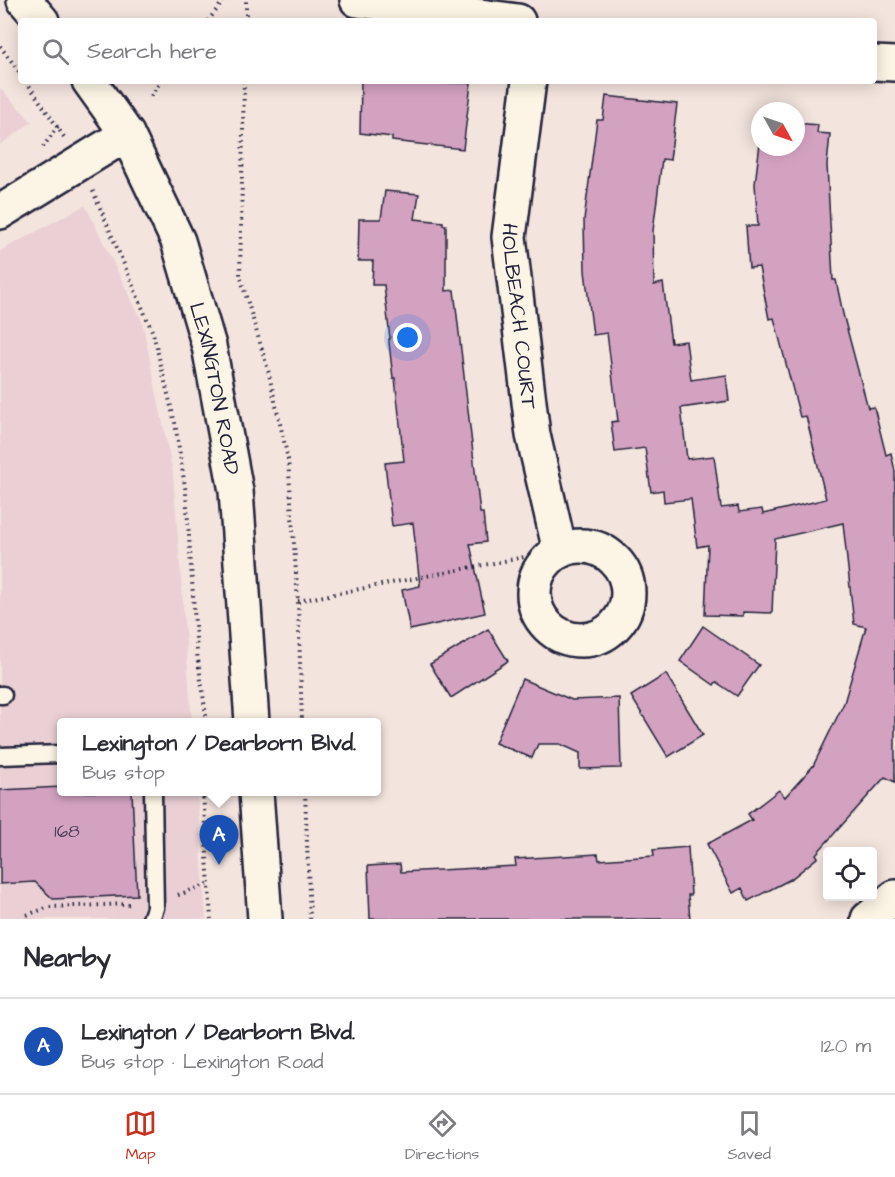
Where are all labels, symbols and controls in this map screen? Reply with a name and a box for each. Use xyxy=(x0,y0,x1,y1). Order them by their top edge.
search box xyxy=(18,18,877,84)
icon: search xyxy=(39,35,72,68)
text: Search here xyxy=(87,36,217,67)
north arrow xyxy=(751,102,805,156)
street label: HOLBEACH COURT xyxy=(494,221,544,412)
street label: LEXINGTON ROAD xyxy=(182,299,247,477)
your location xyxy=(393,323,422,352)
popup xyxy=(57,718,381,796)
text: Lexington / Dearborn Blvd. xyxy=(82,728,356,759)
text: Bus stop xyxy=(82,759,165,787)
pin: A xyxy=(200,816,238,865)
house number: 168 xyxy=(54,819,80,844)
map controls xyxy=(823,847,877,901)
button: locate xyxy=(823,847,877,901)
text: Nearby xyxy=(24,940,111,976)
text: Lexington / Dearborn Blvd. xyxy=(81,1017,355,1048)
text: A xyxy=(37,1032,50,1060)
text: 120 m xyxy=(821,1032,871,1060)
text: Bus stop · Lexington Road xyxy=(81,1048,323,1076)
tab: Map xyxy=(124,1107,157,1165)
tab: Directions xyxy=(405,1107,479,1165)
tab: Saved xyxy=(727,1107,771,1165)

